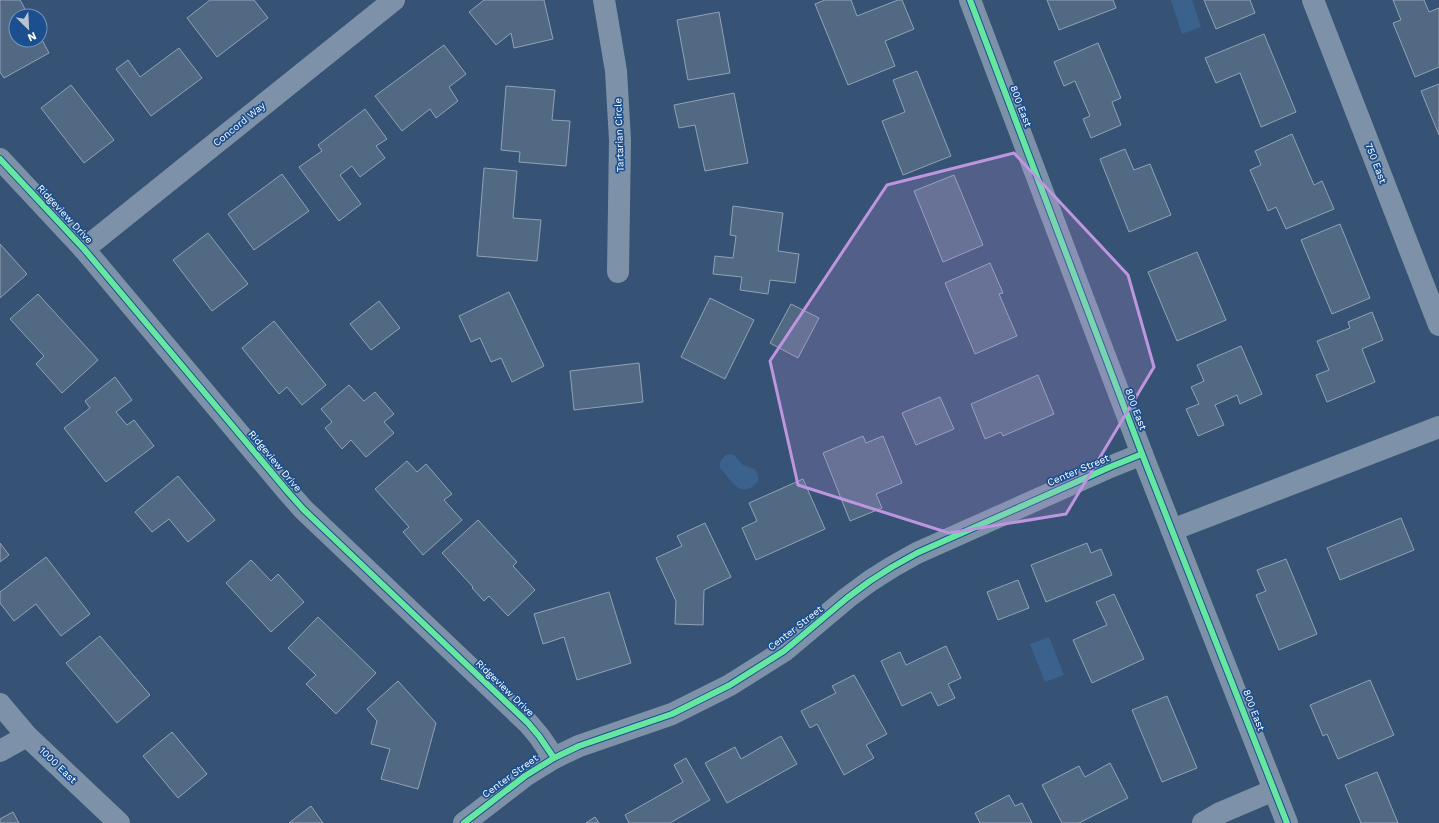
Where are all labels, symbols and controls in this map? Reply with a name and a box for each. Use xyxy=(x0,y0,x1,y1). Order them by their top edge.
north arrow xyxy=(8,8,48,48)
text: N xyxy=(25,29,38,44)
street label: 800 East xyxy=(1008,84,1034,129)
street label: Tartarian Circle xyxy=(612,98,626,172)
street label: Concord Way xyxy=(211,99,268,148)
street label: 750 East xyxy=(1363,141,1389,186)
street label: Ridgeview Drive xyxy=(35,182,95,246)
street label: 800 East xyxy=(1123,387,1149,432)
street label: Ridgeview Drive xyxy=(246,428,304,494)
street label: Center Street xyxy=(1045,452,1111,488)
street label: Center Street xyxy=(766,603,825,653)
street label: Ridgeview Drive xyxy=(474,658,536,719)
street label: 800 East xyxy=(1241,688,1267,733)
street label: 1000 East xyxy=(37,745,79,786)
street label: Center Street xyxy=(480,752,541,800)

